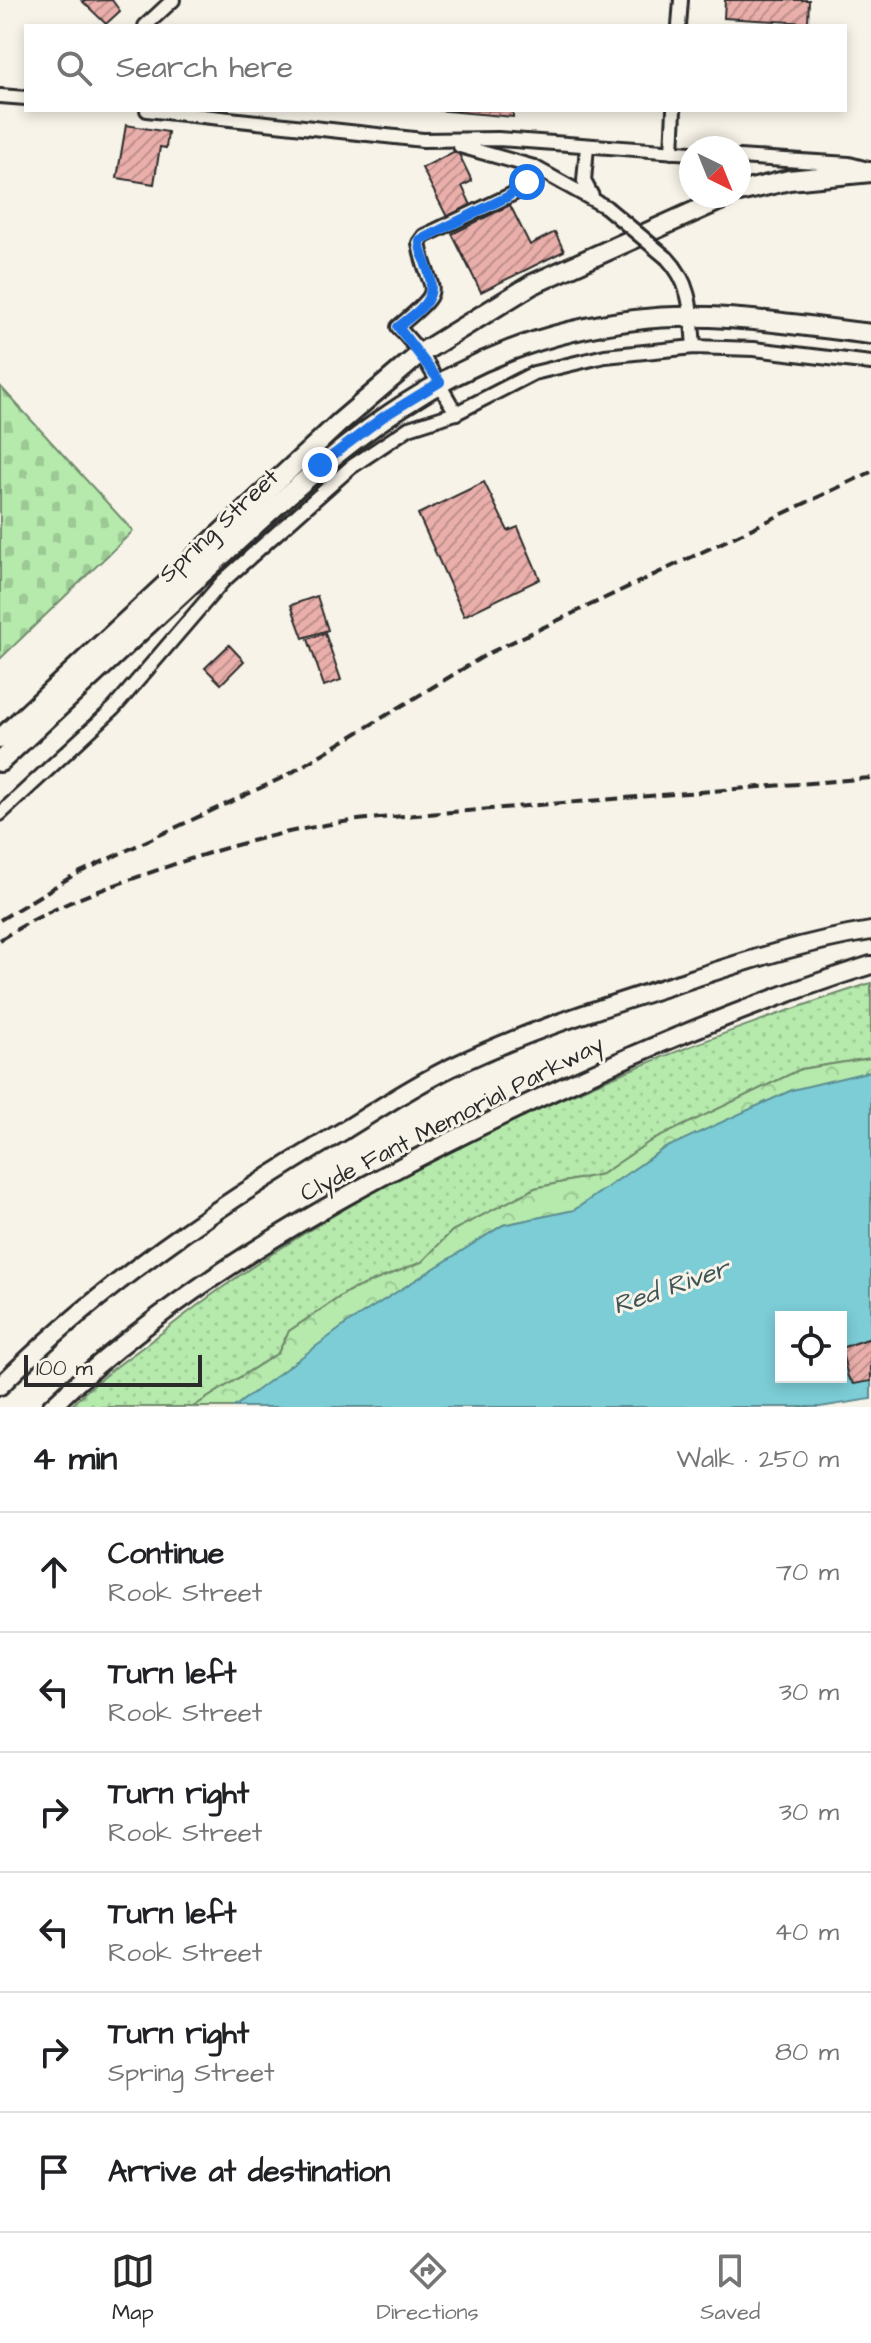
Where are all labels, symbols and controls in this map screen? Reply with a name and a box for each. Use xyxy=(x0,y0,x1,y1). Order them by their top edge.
search box xyxy=(24,24,847,112)
icon: search xyxy=(52,46,96,90)
text: Search here xyxy=(116,47,293,89)
north arrow xyxy=(679,136,751,208)
route start xyxy=(509,164,545,200)
route end xyxy=(302,447,338,483)
street label: Spring Street xyxy=(151,461,288,592)
street label: Clyde Fant Memorial Parkway xyxy=(294,1027,610,1211)
water label: Red River xyxy=(608,1249,736,1324)
map controls xyxy=(775,1311,847,1383)
button: locate xyxy=(775,1311,847,1383)
scale bar xyxy=(24,1351,202,1387)
text: 100 m xyxy=(36,1353,93,1384)
text: 4 min xyxy=(32,1435,117,1483)
text: Walk · 250 m xyxy=(676,1441,839,1477)
text: Continue xyxy=(108,1533,224,1575)
icon: ahead xyxy=(32,1550,76,1594)
text: 70 m xyxy=(776,1554,839,1590)
text: Rook Street xyxy=(108,1575,262,1611)
text: Turn left xyxy=(108,1653,236,1695)
icon: left xyxy=(32,1670,76,1714)
text: 30 m xyxy=(779,1674,839,1710)
text: Rook Street xyxy=(108,1695,262,1731)
text: Turn right xyxy=(108,1773,249,1815)
icon: right xyxy=(32,1790,76,1834)
text: 30 m xyxy=(779,1794,839,1830)
text: Rook Street xyxy=(108,1815,262,1851)
text: Turn left xyxy=(108,1893,236,1935)
icon: left xyxy=(32,1910,76,1954)
text: 40 m xyxy=(774,1914,839,1950)
text: Rook Street xyxy=(108,1935,262,1971)
text: Turn right xyxy=(108,2013,249,2055)
icon: right xyxy=(32,2030,76,2074)
text: 80 m xyxy=(775,2034,839,2070)
text: Spring Street xyxy=(108,2055,275,2091)
icon: arrive xyxy=(32,2150,76,2194)
text: Arrive at destination xyxy=(108,2151,390,2193)
tab: Map xyxy=(111,2249,155,2328)
tab: Directions xyxy=(376,2249,479,2328)
tab: Saved xyxy=(700,2249,760,2328)

